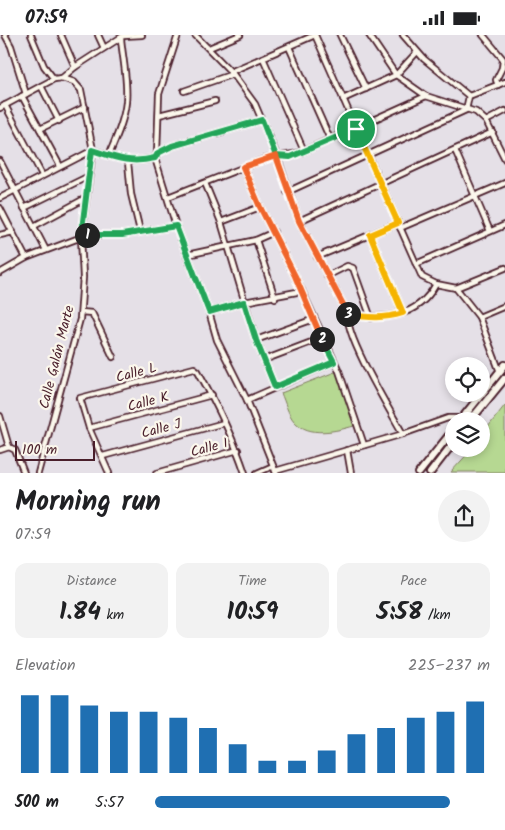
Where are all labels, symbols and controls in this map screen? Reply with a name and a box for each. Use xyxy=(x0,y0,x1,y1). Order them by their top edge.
text: 07:59 xyxy=(25,3,68,33)
pin xyxy=(335,108,377,150)
icon: arrive xyxy=(342,115,370,143)
pin: 1 xyxy=(74,223,100,247)
text: 1 xyxy=(85,224,90,246)
pin: 3 xyxy=(336,301,360,327)
street label: Calle Galán Marte xyxy=(33,303,81,411)
text: 3 xyxy=(345,303,352,325)
pin: 2 xyxy=(310,327,334,351)
text: 2 xyxy=(318,328,327,350)
street label: Calle L xyxy=(113,357,159,389)
map controls xyxy=(445,357,490,457)
button: locate xyxy=(445,357,490,402)
street label: Calle K xyxy=(125,386,172,418)
button: layers xyxy=(445,412,490,457)
street label: Calle J xyxy=(139,413,184,445)
street label: Calle I xyxy=(188,432,230,464)
scale bar xyxy=(15,437,95,461)
text: 100 m xyxy=(22,439,57,461)
text: Morning run xyxy=(15,480,161,525)
button: share xyxy=(438,490,490,542)
text: 07:59 xyxy=(15,522,51,547)
text: Distance xyxy=(66,570,117,592)
text: Time xyxy=(238,570,267,592)
text: Pace xyxy=(400,570,427,592)
text: 1.84 xyxy=(59,592,101,632)
text: 10:59 xyxy=(227,592,278,632)
text: 5:58 xyxy=(376,592,422,632)
text: km xyxy=(101,604,124,626)
text: /km xyxy=(422,604,451,626)
text: Elevation xyxy=(15,653,76,678)
text: 225–237 m xyxy=(408,653,490,678)
text: 500 m xyxy=(15,790,59,815)
text: 5:57 xyxy=(95,790,124,815)

